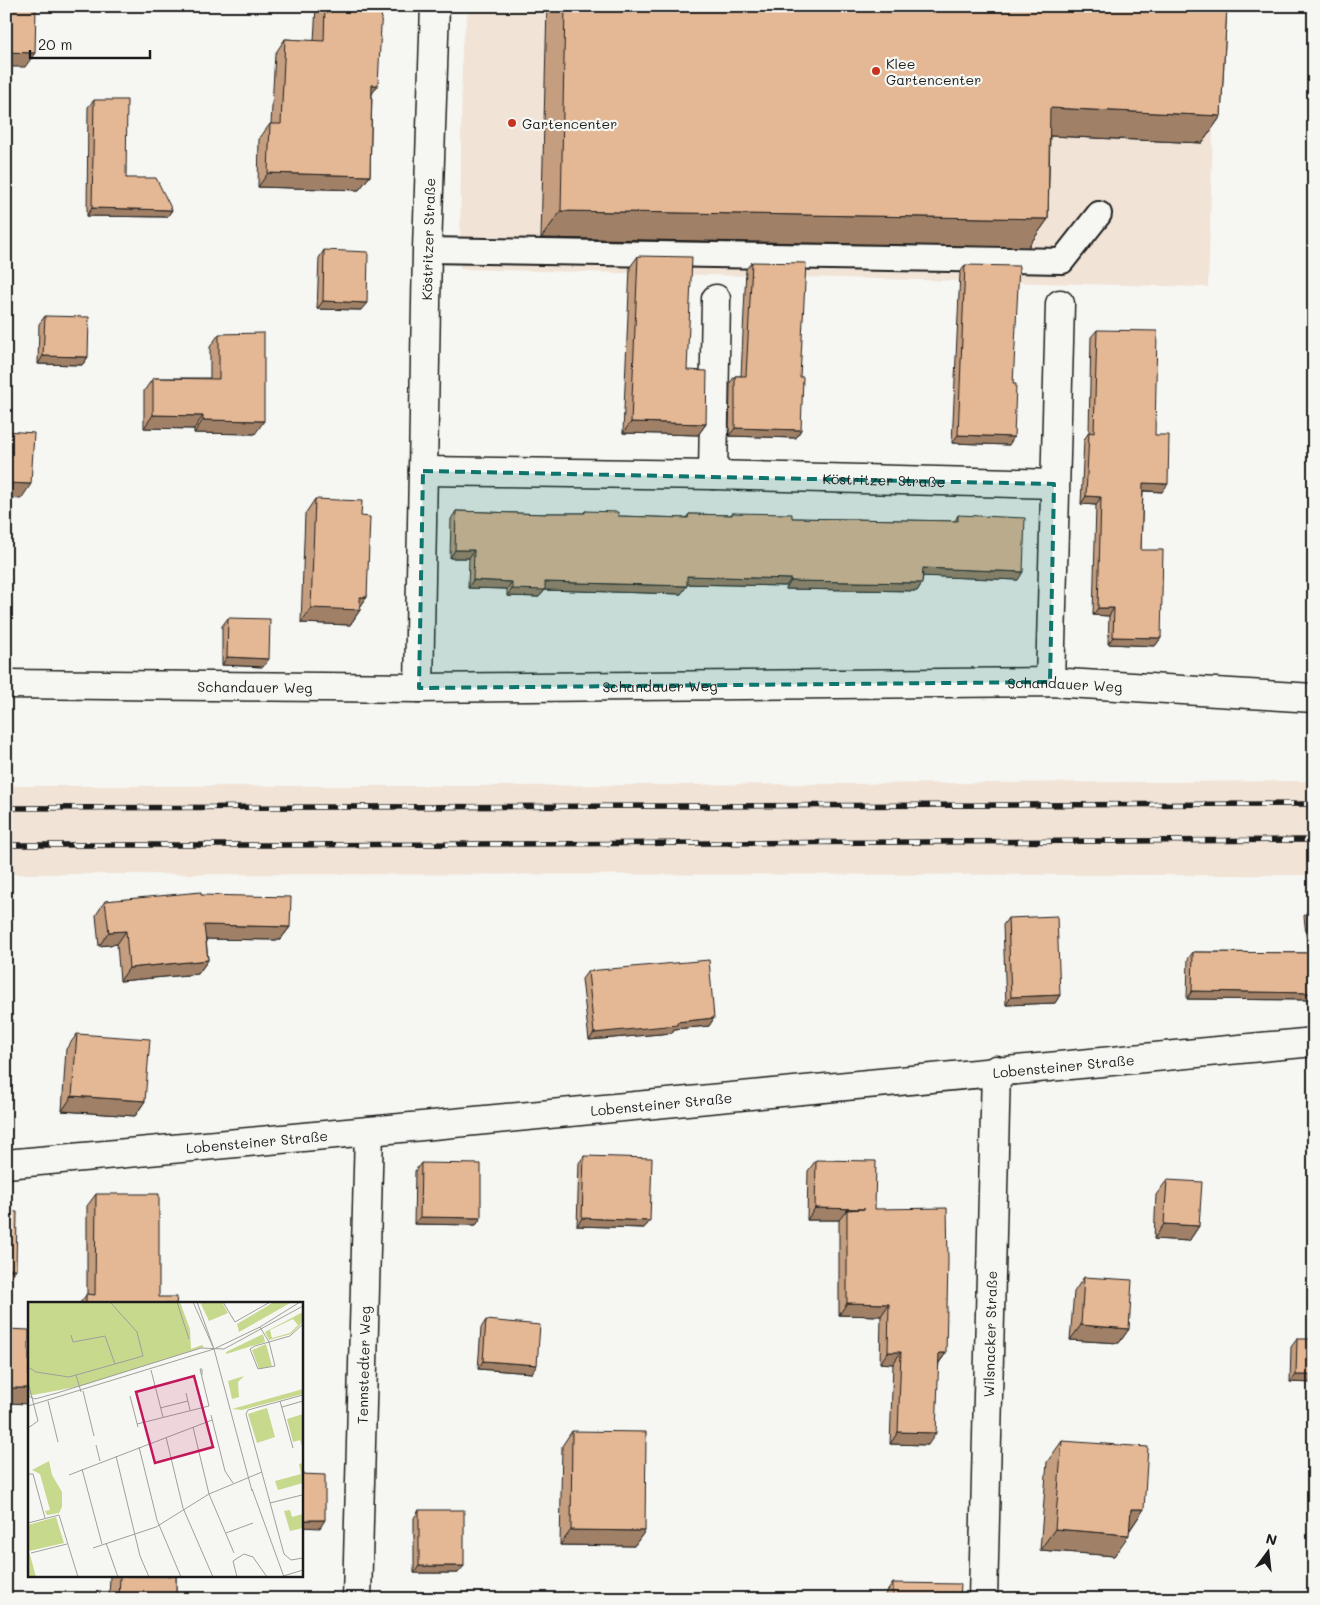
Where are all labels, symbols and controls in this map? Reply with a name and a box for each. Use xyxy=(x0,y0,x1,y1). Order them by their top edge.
scale bar xyxy=(30,28,150,60)
text: 20 m xyxy=(38,34,72,54)
place label: Klee Gartencenter xyxy=(886,54,981,89)
marker: Klee Gartencenter xyxy=(870,65,882,77)
place label: Gartencenter xyxy=(522,114,617,133)
marker: Gartencenter xyxy=(506,117,518,129)
street label: Köstritzer Straße xyxy=(417,177,439,301)
street label: Köstritzer Straße xyxy=(822,468,945,491)
street label: Schandauer Weg xyxy=(1007,672,1123,696)
street label: Schandauer Weg xyxy=(197,676,313,696)
street label: Schandauer Weg xyxy=(602,676,718,696)
street label: Lobensteiner Straße xyxy=(992,1049,1135,1082)
street label: Lobensteiner Straße xyxy=(589,1087,733,1120)
street label: Lobensteiner Straße xyxy=(185,1125,329,1157)
street label: Wilsnacker Straße xyxy=(978,1271,1001,1398)
inset map xyxy=(28,1302,302,1578)
street label: Tennstedter Weg xyxy=(352,1306,374,1424)
north arrow xyxy=(1242,1528,1292,1578)
text: N xyxy=(1264,1528,1279,1550)

